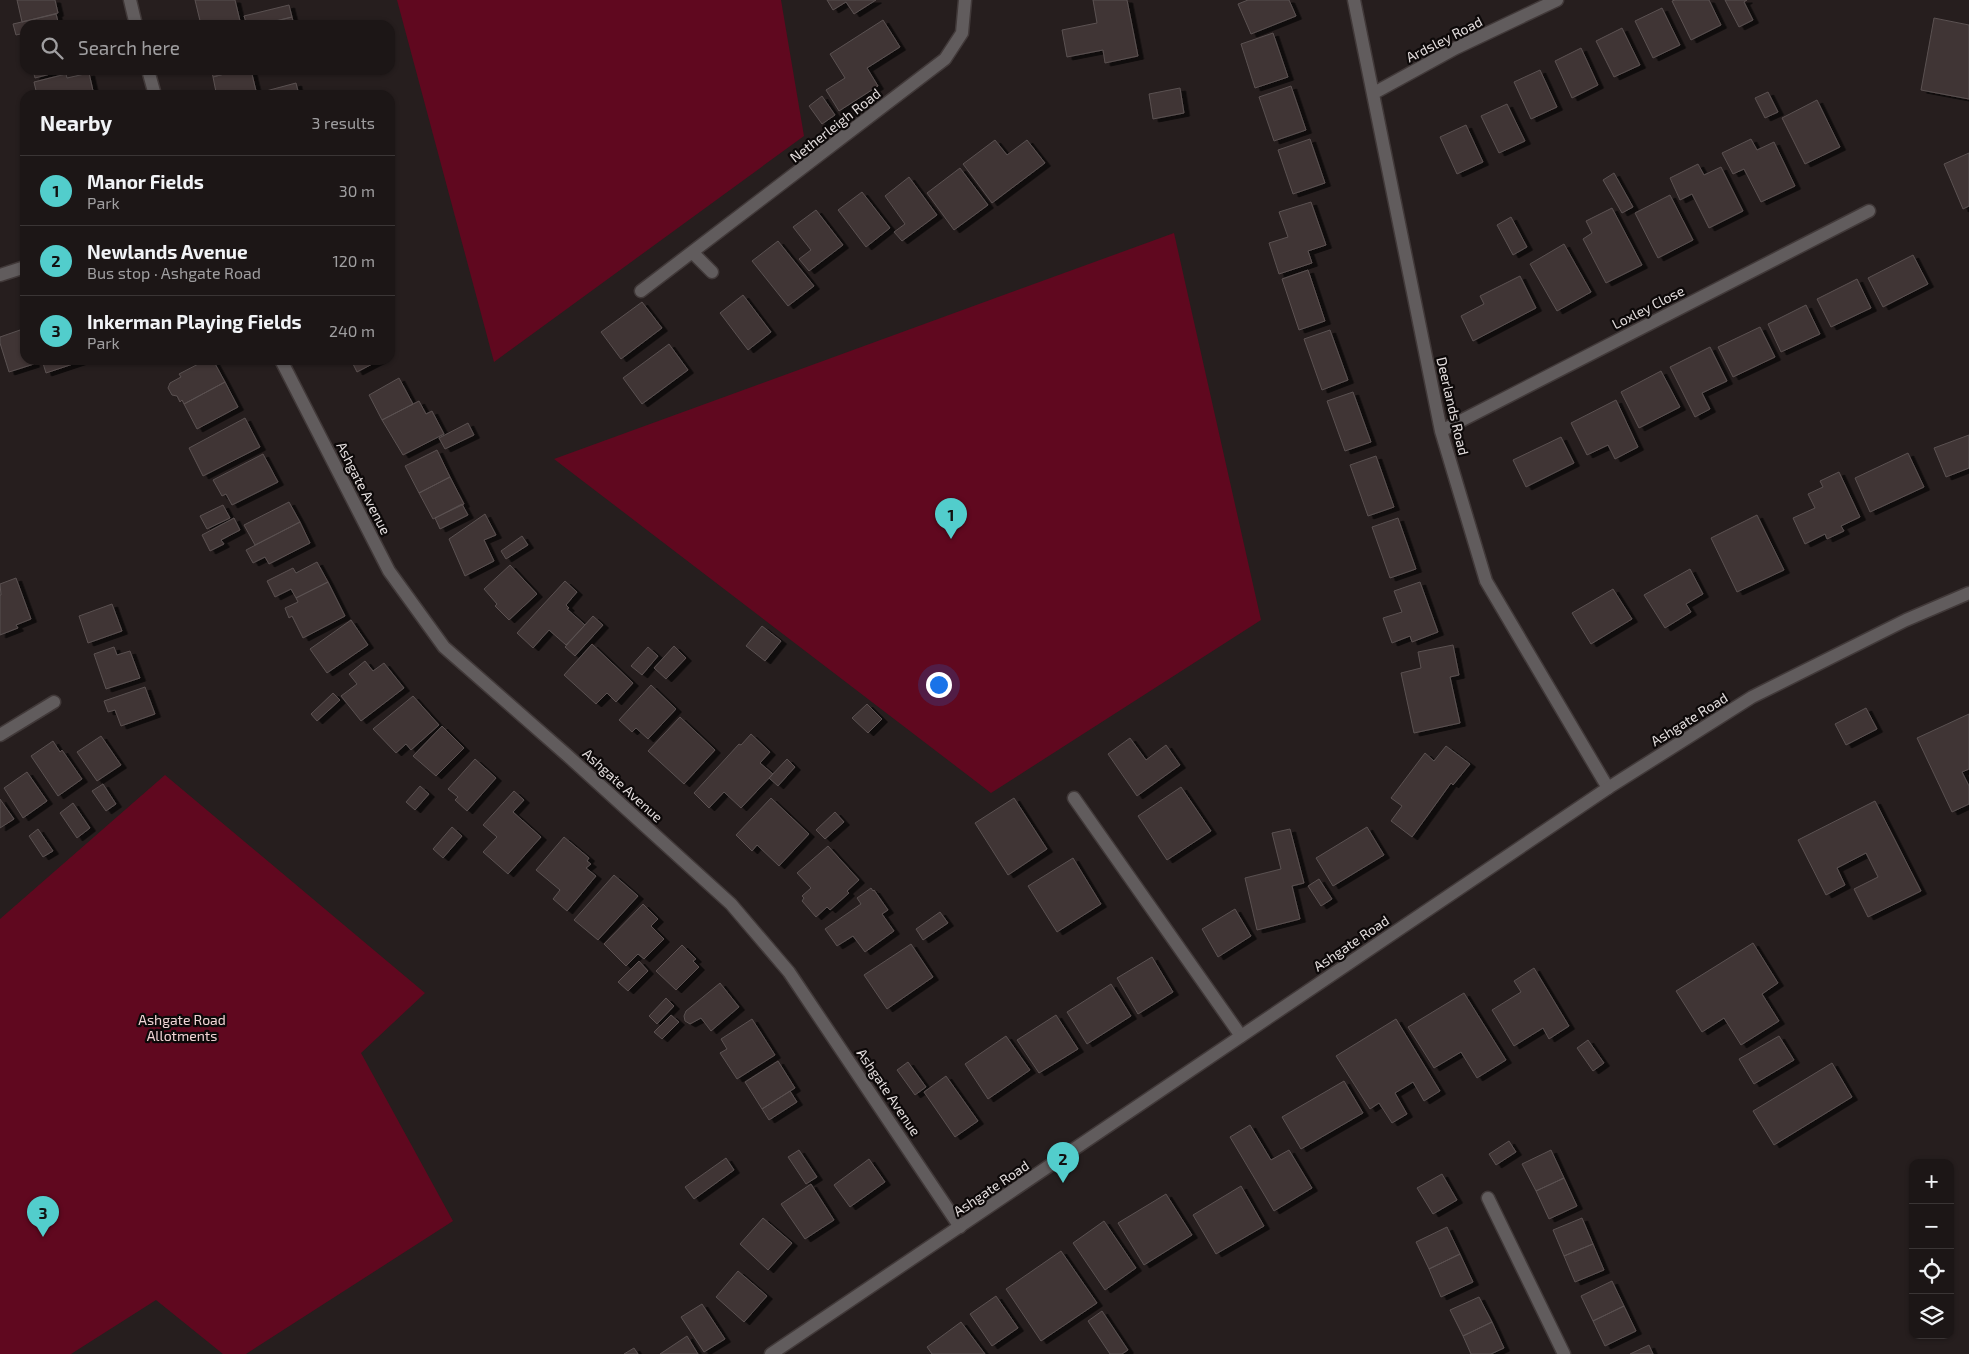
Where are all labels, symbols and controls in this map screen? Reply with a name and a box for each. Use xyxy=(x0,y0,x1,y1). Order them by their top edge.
street label: Ardsley Road xyxy=(1403,12,1485,66)
search box xyxy=(20,20,395,75)
icon: search xyxy=(38,34,66,62)
text: Search here xyxy=(78,36,180,59)
street label: Netherleigh Road xyxy=(786,84,884,166)
text: Nearby xyxy=(40,110,112,135)
text: 3 results xyxy=(312,113,375,132)
text: Manor Fields xyxy=(87,170,204,193)
text: 1 xyxy=(53,181,59,200)
text: 30 m xyxy=(339,181,375,200)
text: Park xyxy=(87,193,120,212)
text: Newlands Avenue xyxy=(87,240,248,263)
text: 2 xyxy=(51,251,61,270)
text: 120 m xyxy=(332,251,375,270)
text: Bus stop · Ashgate Road xyxy=(87,263,261,282)
street label: Loxley Close xyxy=(1609,282,1687,332)
text: Inkerman Playing Fields xyxy=(87,310,302,333)
text: 3 xyxy=(51,321,61,340)
text: 240 m xyxy=(329,321,375,340)
text: Park xyxy=(87,333,120,352)
street label: Deerlands Road xyxy=(1433,355,1473,457)
street label: Ashgate Avenue xyxy=(333,439,395,537)
pin: 1 xyxy=(935,498,967,539)
your location xyxy=(926,672,952,698)
street label: Ashgate Road xyxy=(1647,689,1731,749)
street label: Ashgate Avenue xyxy=(579,745,667,825)
street label: Ashgate Road xyxy=(1310,911,1392,975)
park label: Ashgate Road Allotments xyxy=(138,1011,226,1044)
street label: Ashgate Avenue xyxy=(853,1045,925,1139)
pin: 2 xyxy=(1047,1142,1079,1183)
street label: Ashgate Road xyxy=(950,1156,1032,1220)
map controls xyxy=(1909,1159,1954,1339)
button: + xyxy=(1909,1159,1954,1204)
pin: 3 xyxy=(27,1196,59,1237)
button: − xyxy=(1909,1204,1954,1249)
button: locate xyxy=(1909,1249,1954,1294)
button: layers xyxy=(1909,1294,1954,1339)

